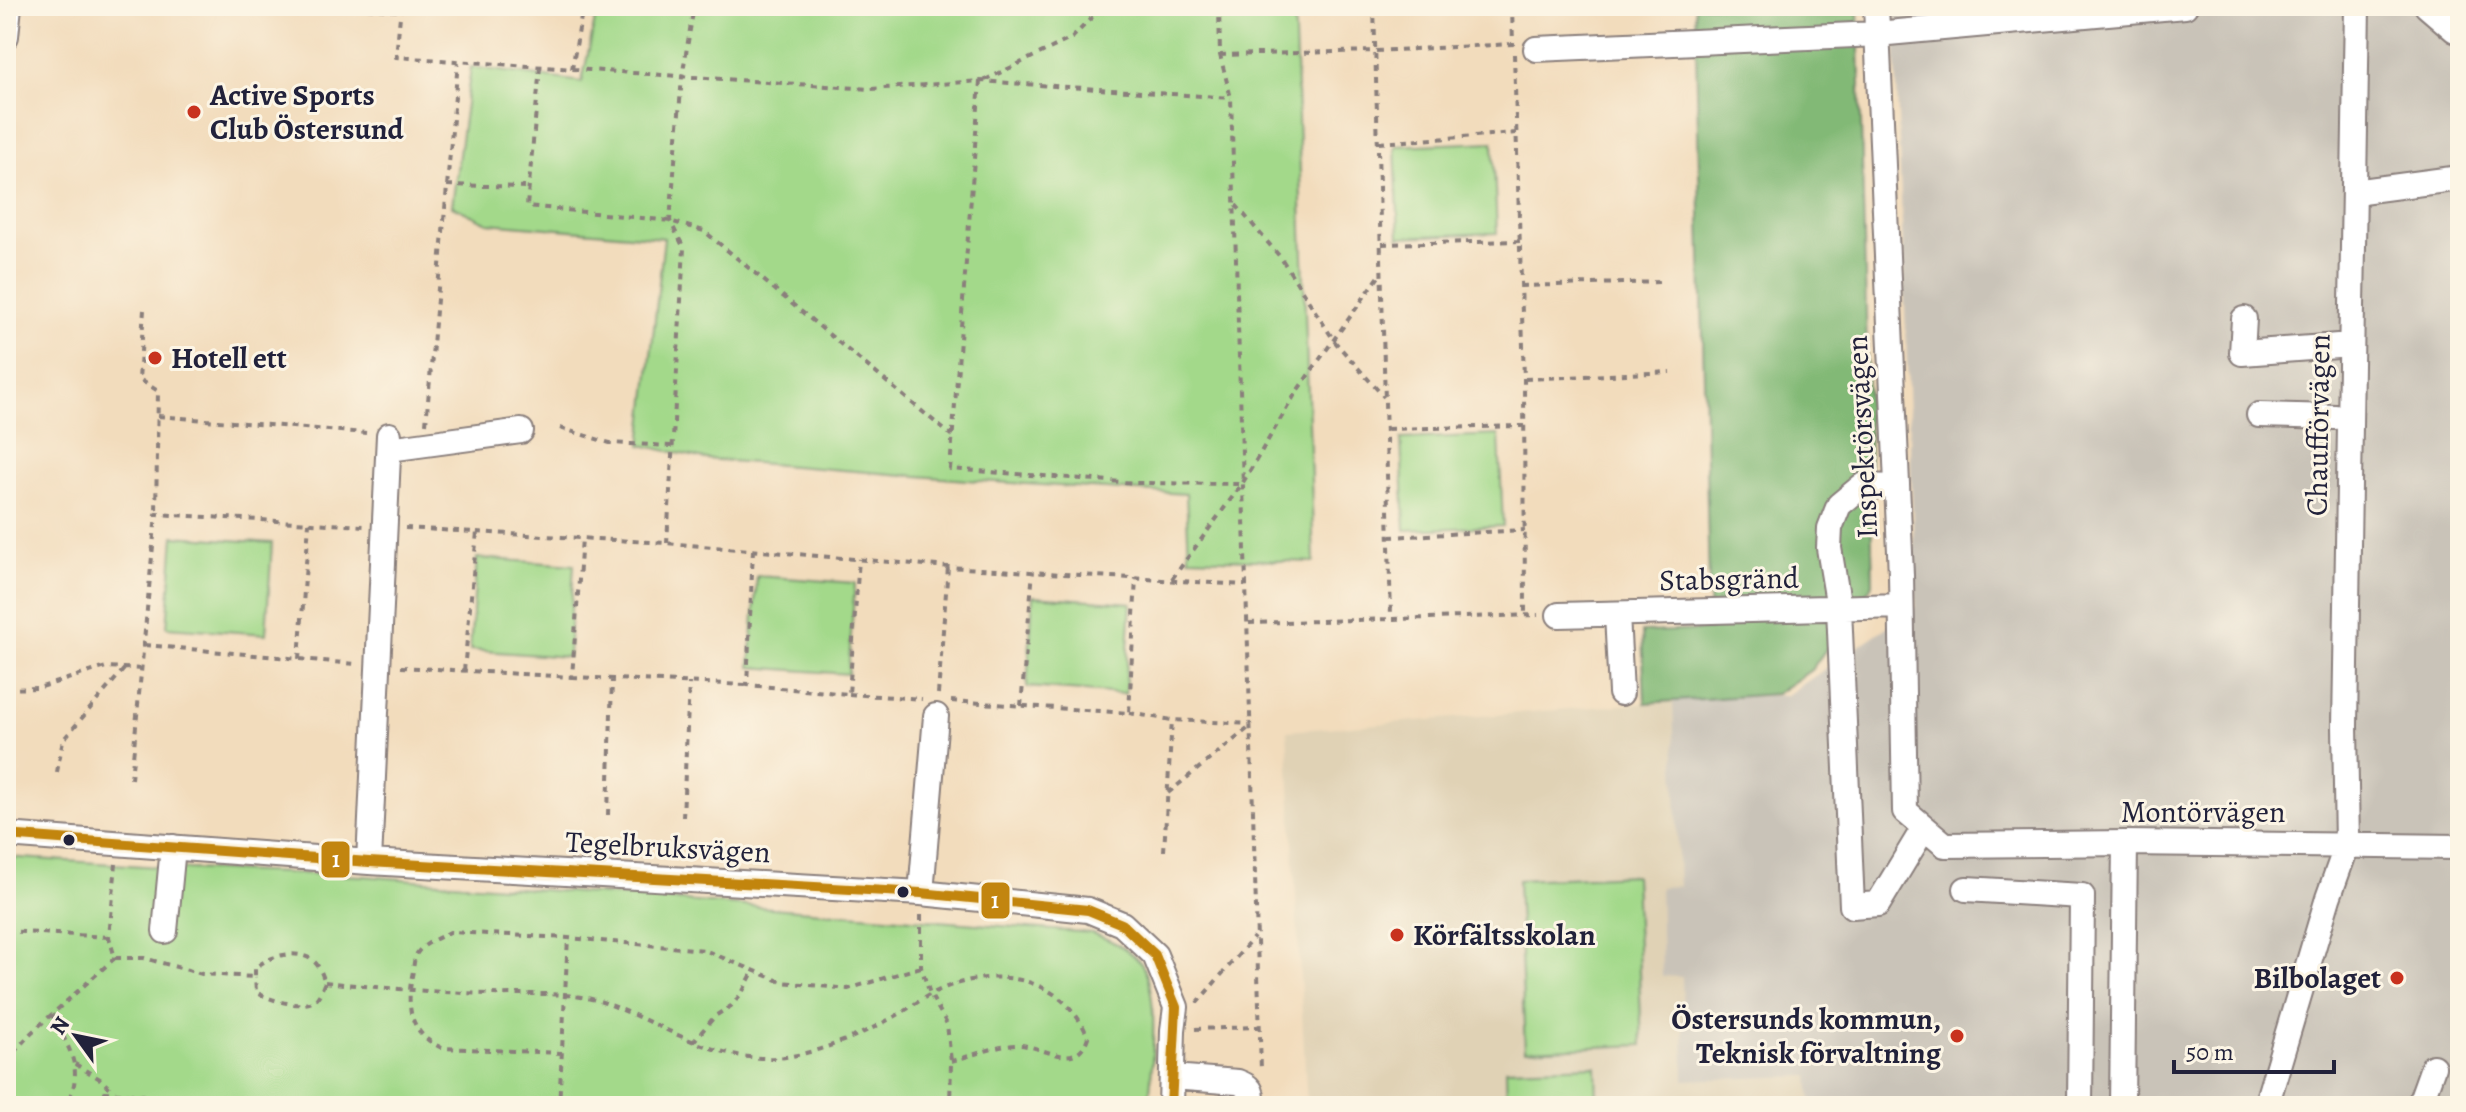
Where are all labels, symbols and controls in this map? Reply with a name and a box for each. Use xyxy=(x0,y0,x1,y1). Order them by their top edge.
place label: Active Sports Club Östersund xyxy=(209,75,405,149)
marker: Active Sports Club Östersund xyxy=(185,103,203,121)
street label: Inspektörsvägen xyxy=(1837,334,1887,540)
street label: Chaufförvägen xyxy=(2296,334,2340,516)
place label: Hotell ett xyxy=(171,338,287,378)
marker: Hotell ett xyxy=(146,349,164,367)
street label: Stabsgränd xyxy=(1659,558,1800,600)
street label: Montörvägen xyxy=(2121,792,2285,832)
street label: Tegelbruksvägen xyxy=(564,822,772,872)
unlabelled marker xyxy=(61,832,77,848)
line badge: 1 xyxy=(320,840,351,879)
text: 1 xyxy=(332,845,340,875)
line badge: 1 xyxy=(980,881,1011,920)
unlabelled marker xyxy=(895,884,911,900)
text: 1 xyxy=(991,886,999,916)
place label: Körfältsskolan xyxy=(1413,915,1596,955)
marker: Körfältsskolan xyxy=(1388,926,1406,944)
place label: Bilbolaget xyxy=(2253,958,2381,998)
marker: Bilbolaget xyxy=(2388,969,2406,987)
north arrow xyxy=(36,996,116,1076)
place label: Östersunds kommun, Teknisk förvaltning xyxy=(1671,999,1942,1073)
text: N xyxy=(43,1011,77,1041)
scale bar xyxy=(2174,1024,2334,1074)
marker: Östersunds kommun, Teknisk förvaltning xyxy=(1948,1027,1966,1045)
text: 50 m xyxy=(2186,1036,2234,1068)

